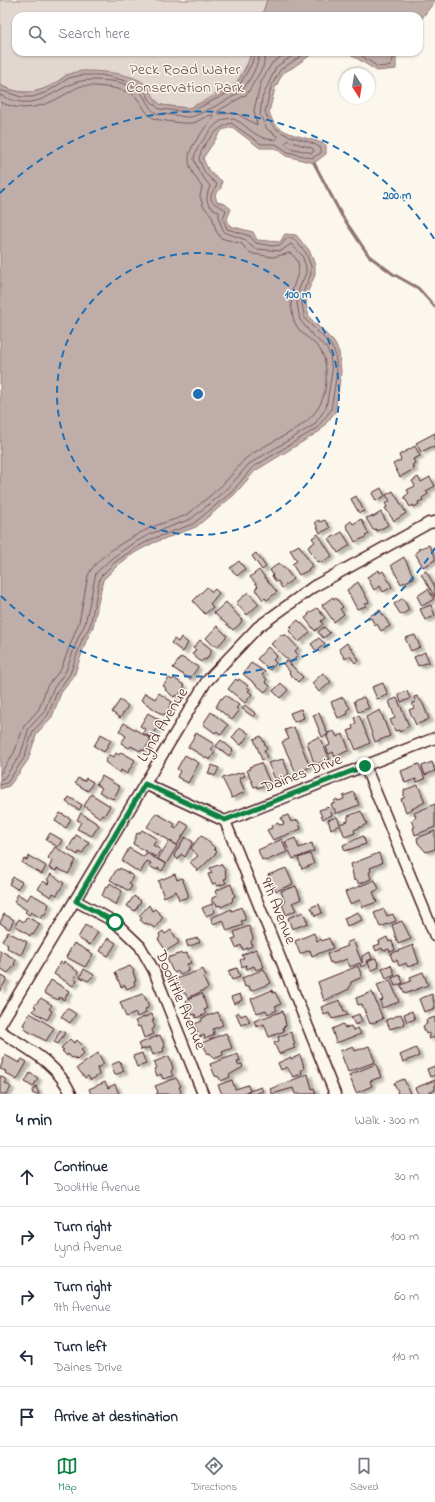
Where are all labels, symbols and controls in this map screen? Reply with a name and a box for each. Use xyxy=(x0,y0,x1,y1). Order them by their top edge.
search box xyxy=(12,12,423,56)
icon: search xyxy=(26,23,48,45)
text: Search here xyxy=(58,23,130,45)
park label: Peck Road Water Conservation Park xyxy=(126,58,245,100)
north arrow xyxy=(339,68,375,104)
text: 200 m xyxy=(382,187,412,205)
text: 100 m xyxy=(285,286,312,304)
centre of rings xyxy=(191,387,205,401)
street label: Lynd Avenue xyxy=(131,682,195,767)
street label: Daines Drive xyxy=(258,747,346,801)
route end xyxy=(356,757,374,775)
street label: 9th Avenue xyxy=(254,874,302,949)
route start xyxy=(106,913,124,931)
street label: Doolittle Avenue xyxy=(148,946,212,1054)
text: 4 min xyxy=(16,1108,52,1133)
text: Walk · 300 m xyxy=(355,1111,419,1130)
text: Continue xyxy=(54,1156,108,1178)
icon: ahead xyxy=(16,1166,38,1188)
text: 30 m xyxy=(395,1167,419,1186)
text: Doolittle Avenue xyxy=(54,1178,140,1197)
text: Turn right xyxy=(54,1216,112,1238)
icon: right xyxy=(16,1226,38,1248)
text: 100 m xyxy=(390,1227,419,1246)
text: Lynd Avenue xyxy=(54,1238,122,1257)
text: Turn right xyxy=(54,1276,112,1298)
icon: right xyxy=(16,1286,38,1308)
text: 60 m xyxy=(394,1287,419,1306)
text: 9th Avenue xyxy=(54,1298,111,1317)
text: Turn left xyxy=(54,1336,107,1358)
icon: left xyxy=(16,1346,38,1368)
text: 110 m xyxy=(392,1347,419,1366)
text: Daines Drive xyxy=(54,1358,122,1377)
icon: arrive xyxy=(16,1406,38,1428)
text: Arrive at destination xyxy=(54,1406,178,1428)
tab: Map xyxy=(56,1455,78,1495)
tab: Directions xyxy=(191,1455,237,1495)
tab: Saved xyxy=(350,1455,379,1495)

